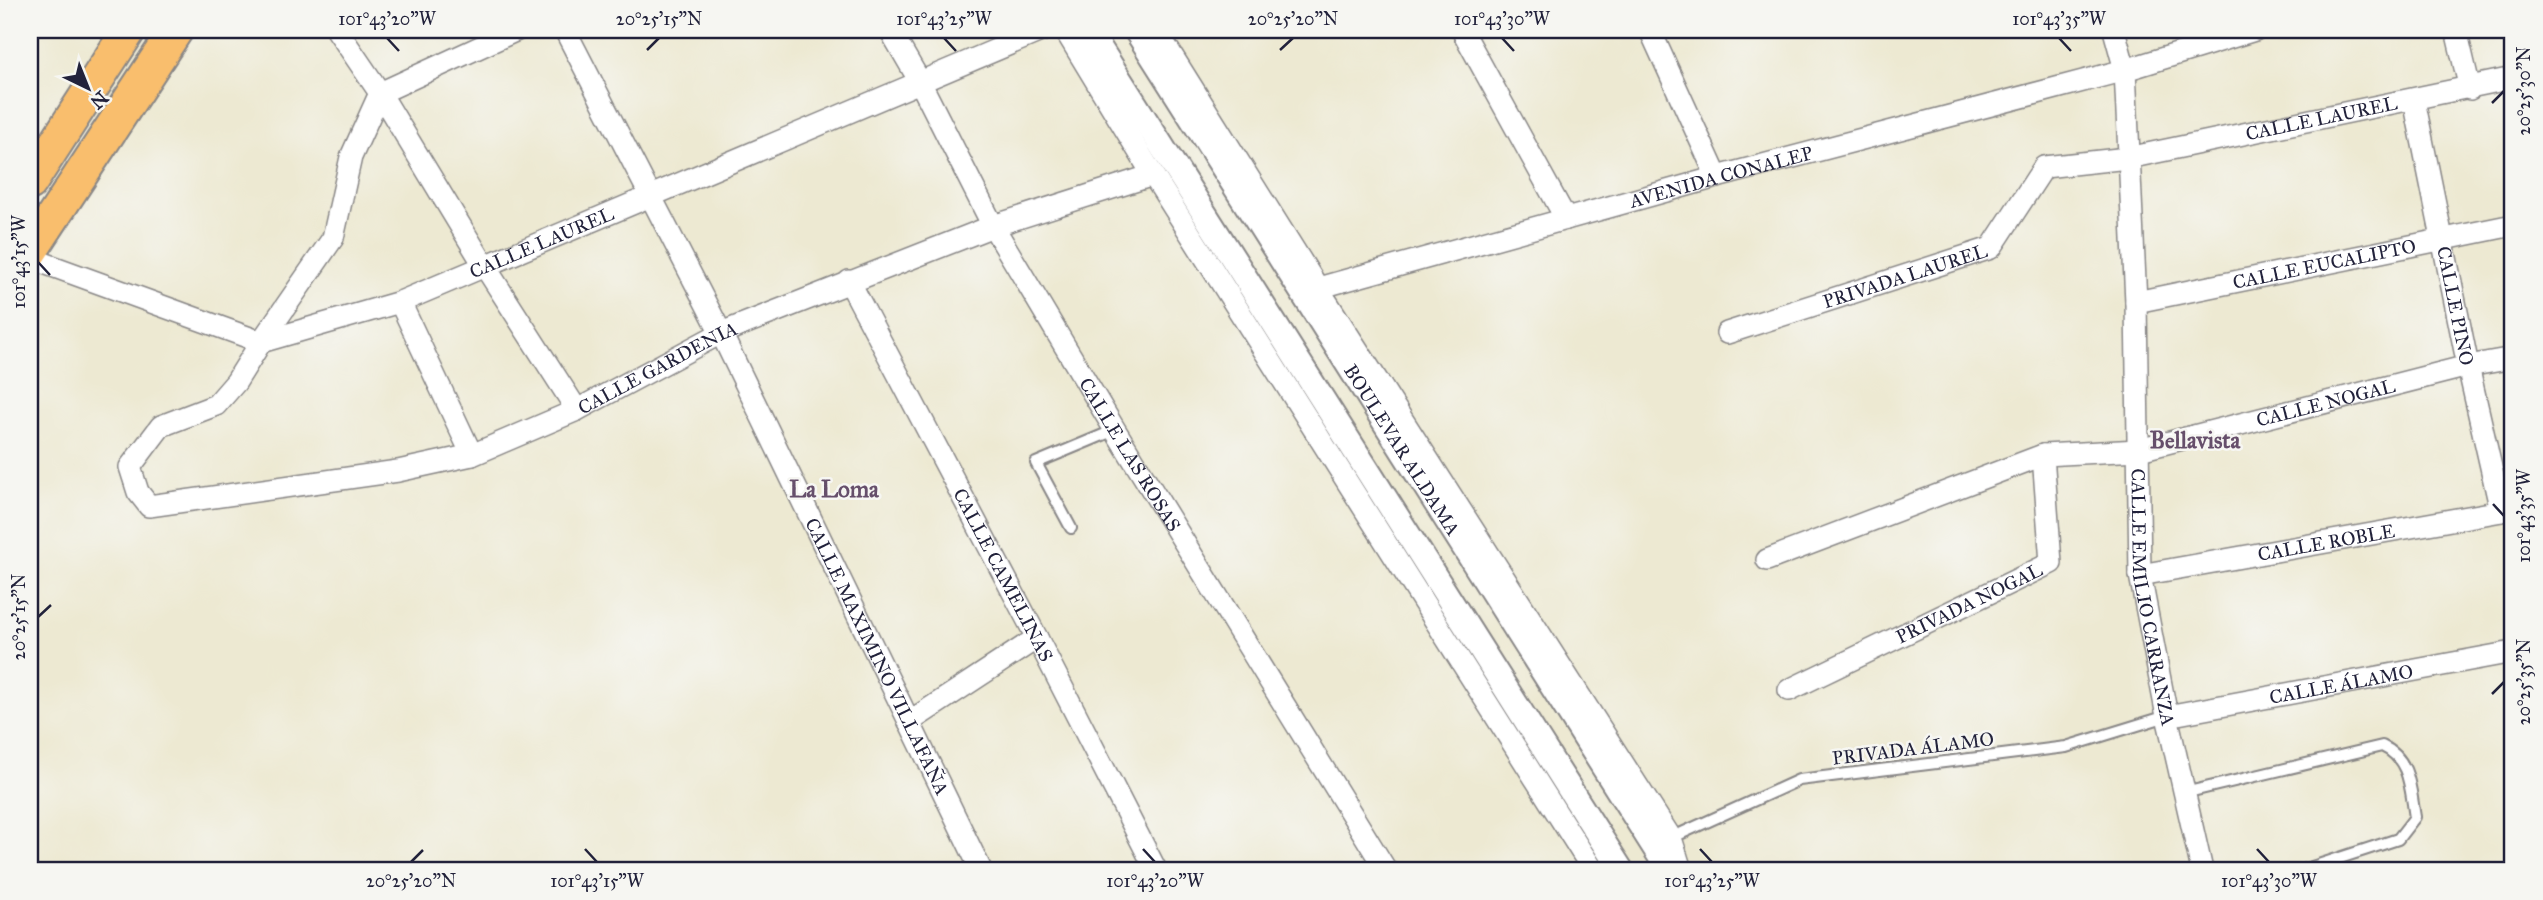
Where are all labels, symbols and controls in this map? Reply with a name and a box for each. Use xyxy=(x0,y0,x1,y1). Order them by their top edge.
text: 101°43'20"W xyxy=(338,8,437,30)
text: 20°25'15"N xyxy=(616,8,702,30)
text: 101°43'25"W xyxy=(896,8,993,30)
text: 20°25'20"N xyxy=(1248,8,1338,30)
text: 101°43'30"W xyxy=(1454,8,1551,30)
text: 101°43'35"W xyxy=(2012,8,2107,30)
text: 20°25'30"N xyxy=(2513,47,2535,135)
north arrow xyxy=(52,52,122,122)
text: N xyxy=(86,86,113,114)
street label: CALLE LAUREL xyxy=(2244,91,2399,145)
street label: AVENIDA CONALEP xyxy=(1626,141,1815,213)
street label: CALLE LAUREL xyxy=(466,202,617,283)
text: 101°43'15"W xyxy=(8,214,30,309)
street label: CALLE EUCALIPTO xyxy=(2231,234,2418,294)
street label: PRIVADA LAUREL xyxy=(1820,239,1990,313)
street label: CALLE PINO xyxy=(2432,244,2479,367)
street label: CALLE GARDENIA xyxy=(574,317,741,419)
street label: BOULEVAR ALDAMA xyxy=(1339,360,1465,540)
street label: CALLE LAS ROSAS xyxy=(1074,374,1186,536)
street label: CALLE NOGAL xyxy=(2254,374,2398,432)
district label: Bellavista xyxy=(2150,426,2241,454)
street label: CALLE EMILIO CARRANZA xyxy=(2126,468,2180,728)
text: 101°43'35"W xyxy=(2513,468,2535,563)
district label: La Loma xyxy=(789,475,880,503)
street label: CALLE CAMELINAS xyxy=(948,484,1058,666)
street label: CALLE MAXIMINO VILLAFAÑA xyxy=(800,514,954,799)
street label: CALLE ROBLE xyxy=(2256,519,2397,566)
street label: PRIVADA NOGAL xyxy=(1892,558,2046,648)
text: 20°25'15"N xyxy=(8,574,30,660)
text: 20°25'35"N xyxy=(2513,639,2535,725)
street label: CALLE ÁLAMO xyxy=(2267,660,2415,709)
street label: PRIVADA ÁLAMO xyxy=(1831,726,1995,770)
text: 20°25'20"N xyxy=(366,870,456,892)
text: 101°43'15"W xyxy=(550,870,645,892)
text: 101°43'20"W xyxy=(1106,870,1205,892)
text: 101°43'25"W xyxy=(1664,870,1761,892)
text: 101°43'30"W xyxy=(2221,870,2318,892)

